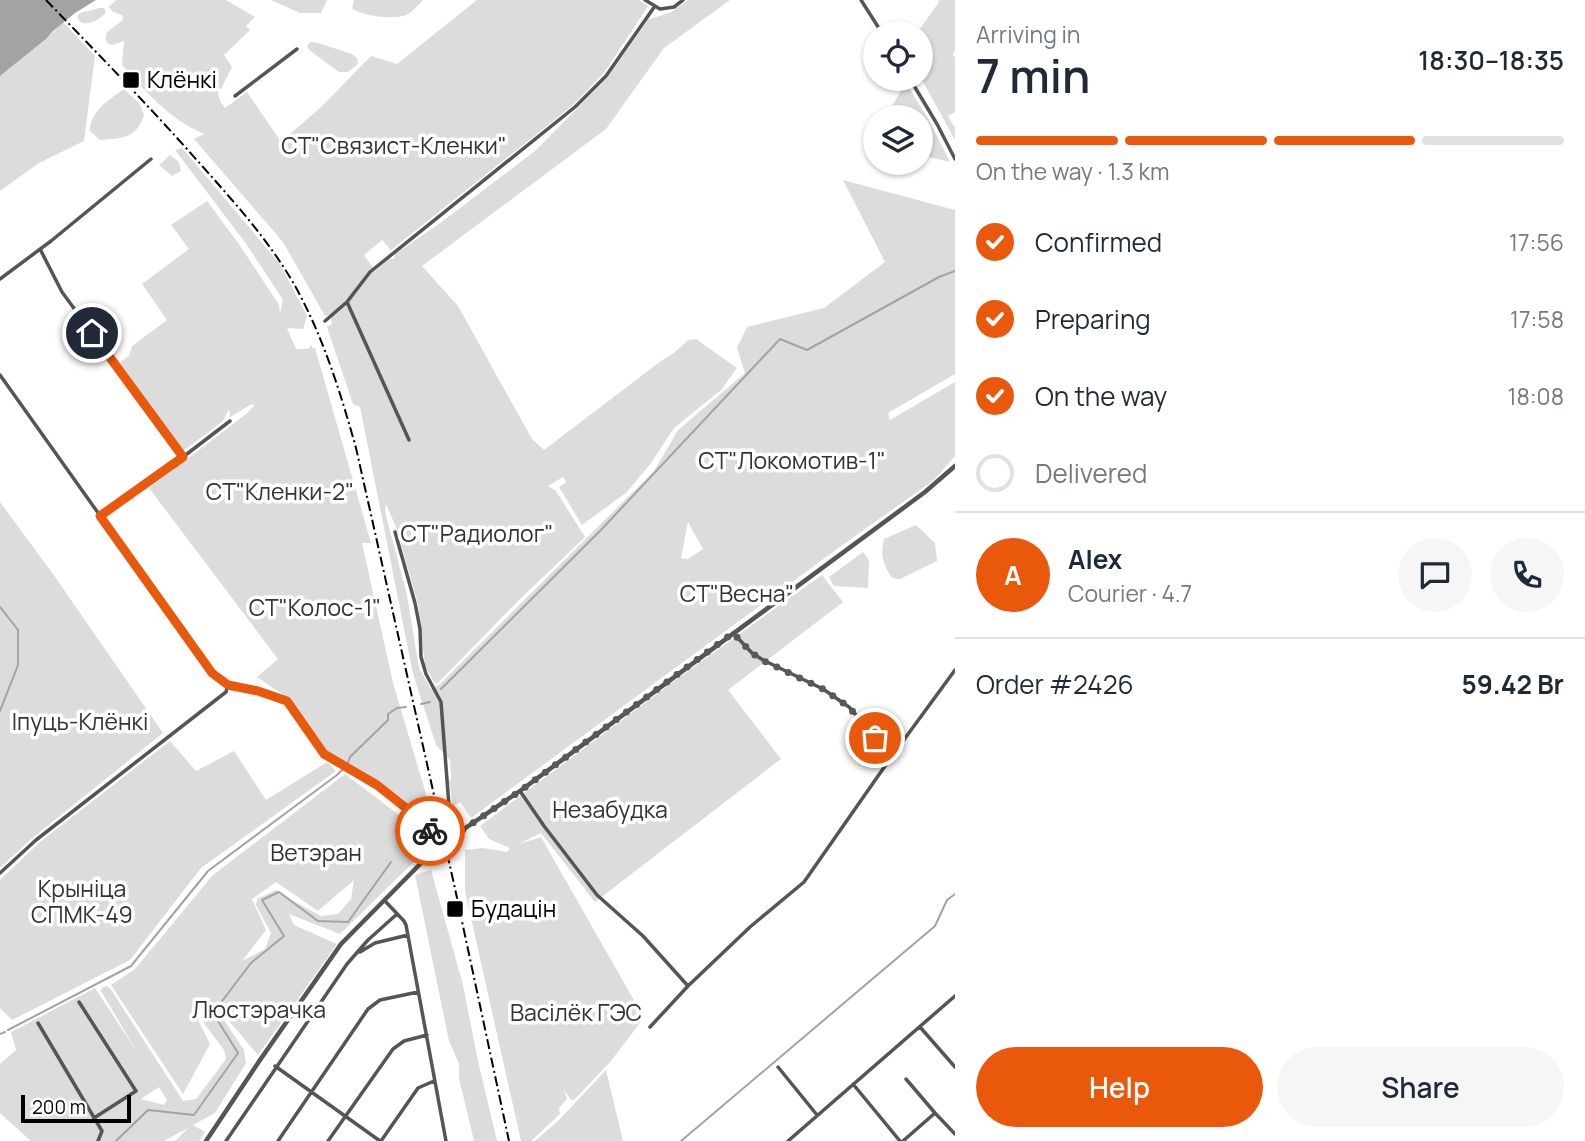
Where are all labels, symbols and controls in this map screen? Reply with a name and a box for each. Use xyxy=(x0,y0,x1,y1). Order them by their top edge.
text: Arriving in xyxy=(976,18,1081,50)
map controls xyxy=(863,21,933,175)
button: locate xyxy=(863,21,933,91)
text: 18:30–18:35 xyxy=(1418,42,1564,78)
text: 7 min xyxy=(976,44,1090,107)
place label: Клёнкі xyxy=(147,63,217,95)
marker: Клёнкі xyxy=(121,70,141,90)
button: layers xyxy=(863,105,933,175)
park label: СТ"Связист-Кленки" xyxy=(281,129,507,161)
text: On the way · 1.3 km xyxy=(976,155,1170,187)
icon: check xyxy=(976,223,1014,261)
text: Confirmed xyxy=(1035,224,1162,260)
text: 17:56 xyxy=(1509,226,1564,258)
icon: check xyxy=(976,300,1014,338)
text: Preparing xyxy=(1035,301,1151,337)
pin xyxy=(62,303,122,363)
text: 17:58 xyxy=(1510,303,1564,335)
icon: home xyxy=(73,314,111,352)
icon: check xyxy=(976,377,1014,415)
text: On the way xyxy=(1035,378,1167,414)
text: 18:08 xyxy=(1507,380,1564,412)
park label: СТ"Локомотив-1" xyxy=(698,444,886,476)
text: Delivered xyxy=(1035,455,1147,491)
park label: СТ"Кленки-2" xyxy=(206,475,354,507)
park label: СТ"Радиолог" xyxy=(401,517,553,549)
button: chat xyxy=(1398,538,1472,612)
button: phone xyxy=(1490,538,1564,612)
text: Alex xyxy=(1068,541,1122,577)
text: A xyxy=(1004,557,1022,593)
park label: СТ"Весна" xyxy=(680,577,794,609)
text: Courier · 4.7 xyxy=(1068,577,1192,609)
park label: СТ"Колос-1" xyxy=(249,591,381,623)
text: Order #2426 xyxy=(976,666,1134,702)
text: 59.42 Br xyxy=(1462,666,1564,702)
park label: Іпуць-Клёнкі xyxy=(12,705,148,737)
pin xyxy=(845,708,905,768)
icon: bag xyxy=(856,719,894,757)
park label: Незабудка xyxy=(552,793,668,825)
courier xyxy=(395,796,465,866)
icon: bike xyxy=(411,812,449,850)
park label: Ветэран xyxy=(270,836,362,868)
park label: Крыніца СПМК-49 xyxy=(31,872,133,930)
place label: Будацін xyxy=(471,892,556,924)
marker: Будацін xyxy=(445,899,465,919)
park label: Люстэрачка xyxy=(192,993,326,1025)
park label: Васілёк ГЭС xyxy=(510,996,642,1028)
button: Help xyxy=(976,1047,1263,1127)
button: Share xyxy=(1277,1047,1564,1127)
scale bar xyxy=(21,1092,131,1124)
text: 200 m xyxy=(32,1094,86,1120)

